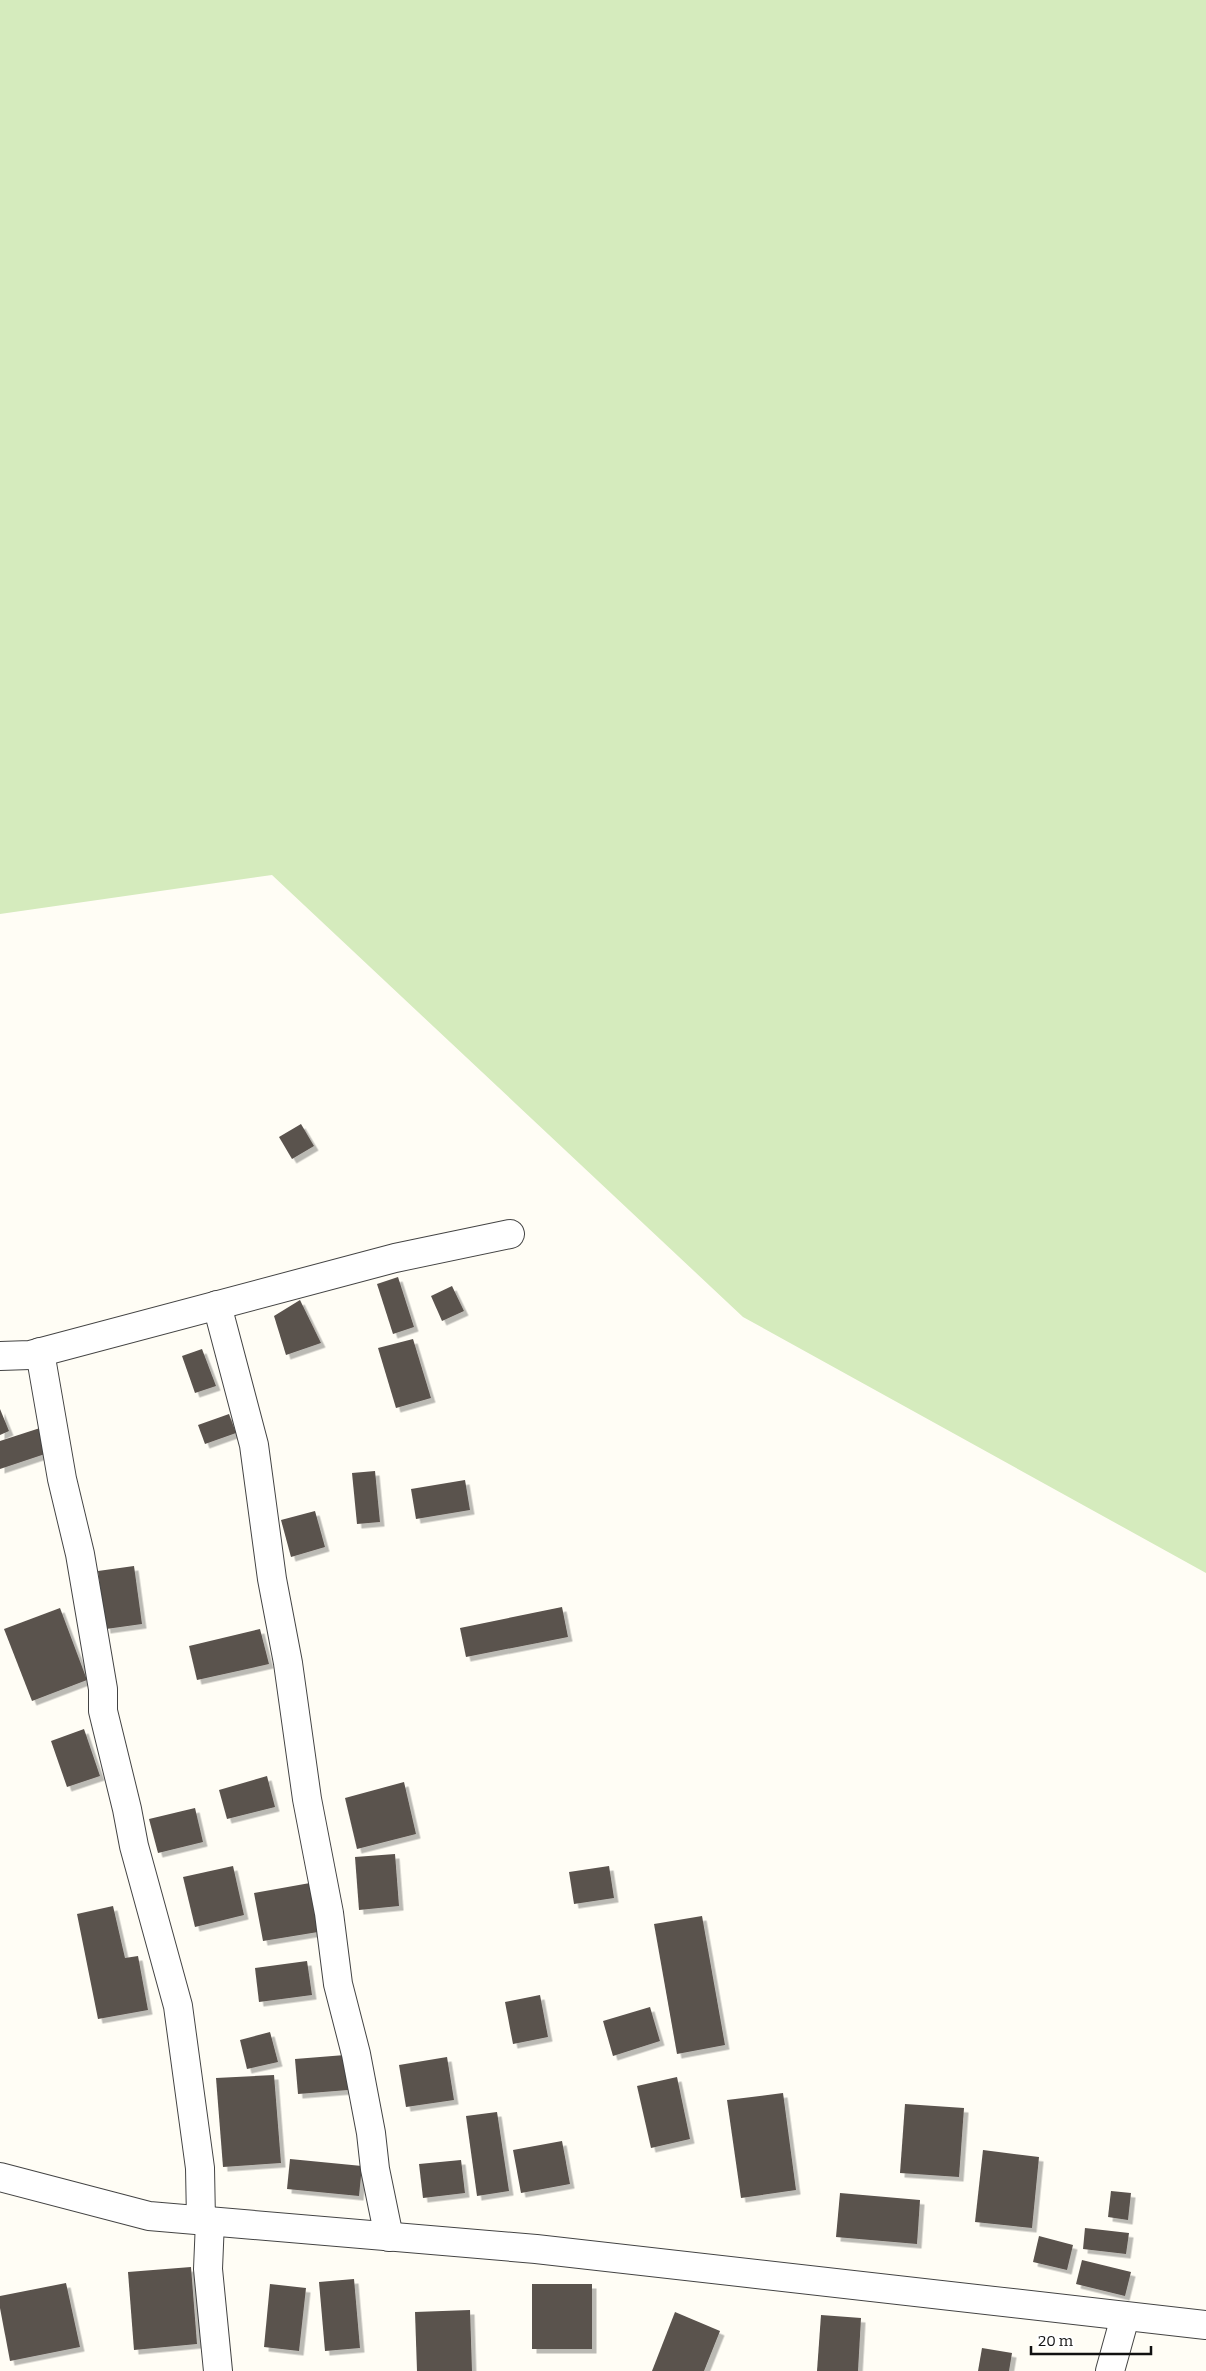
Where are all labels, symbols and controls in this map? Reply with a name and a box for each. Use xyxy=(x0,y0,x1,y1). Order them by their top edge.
scale bar xyxy=(1031,2324,1151,2356)
text: 20 m xyxy=(1038,2332,1074,2350)

